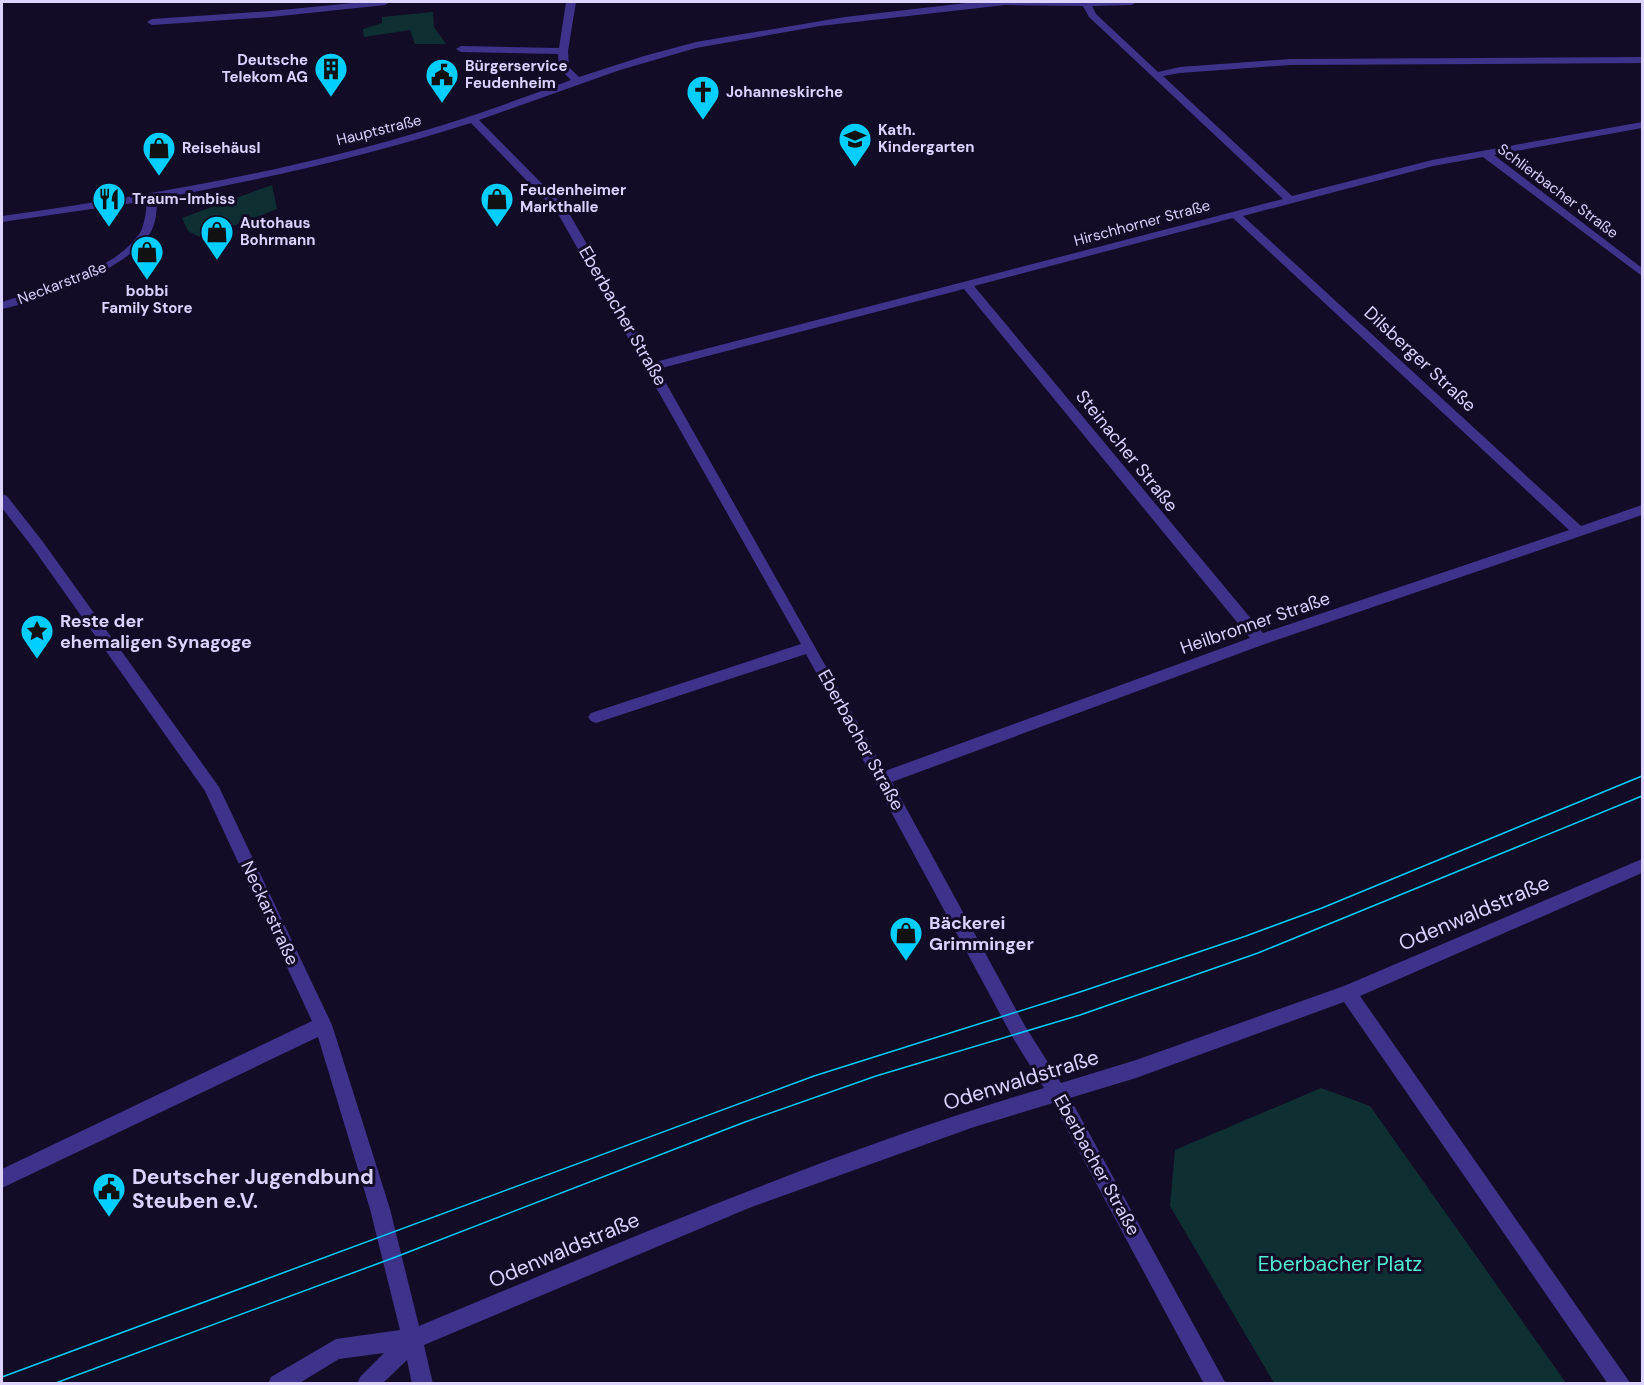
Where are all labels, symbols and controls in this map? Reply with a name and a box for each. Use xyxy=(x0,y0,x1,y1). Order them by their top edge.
place label: Deutsche Telekom AG xyxy=(222,50,308,87)
building icon: Deutsche Telekom AG xyxy=(313,51,349,98)
place label: Bürgerservice Feudenheim xyxy=(465,56,567,93)
public building icon: Bürgerservice Feudenheim xyxy=(424,57,460,104)
church icon: Johanneskirche xyxy=(685,74,721,121)
place label: Johanneskirche xyxy=(726,82,843,102)
street label: Hauptstraße xyxy=(334,110,424,150)
place label: Kath. Kindergarten xyxy=(878,120,974,157)
school or university icon: Kath. Kindergarten xyxy=(837,121,873,168)
shop icon: Reisehäusl xyxy=(141,130,177,177)
place label: Reisehäusl xyxy=(182,138,260,158)
street label: Schlierbacher Straße xyxy=(1494,139,1622,243)
place label: Feudenheimer Markthalle xyxy=(520,180,626,217)
restaurant icon: Traum-Imbiss xyxy=(91,181,127,228)
shop icon: Feudenheimer Markthalle xyxy=(479,181,515,228)
place label: Traum-Imbiss xyxy=(132,189,235,209)
street label: Hirschhorner Straße xyxy=(1072,195,1212,251)
place label: Autohaus Bohrmann xyxy=(240,213,316,250)
shop icon: Autohaus Bohrmann xyxy=(199,214,235,261)
shop icon: bobbi Family Store xyxy=(129,234,165,281)
street label: Eberbacher Straße xyxy=(573,242,673,390)
street label: Neckarstraße xyxy=(15,257,109,309)
place label: bobbi Family Store xyxy=(102,281,192,318)
street label: Dilsberger Straße xyxy=(1359,301,1481,417)
street label: Steinacher Straße xyxy=(1070,385,1184,517)
street label: Heilbronner Straße xyxy=(1177,586,1333,660)
place label: Reste der ehemaligen Synagoge xyxy=(60,609,252,654)
place icon: Reste der ehemaligen Synagoge xyxy=(19,613,55,660)
street label: Eberbacher Straße xyxy=(812,665,910,815)
street label: Neckarstraße xyxy=(235,857,305,969)
street label: Odenwaldstraße xyxy=(1394,869,1554,957)
place label: Bäckerei Grimminger xyxy=(929,911,1034,956)
shop icon: Bäckerei Grimminger xyxy=(888,915,924,962)
street label: Odenwaldstraße xyxy=(940,1043,1102,1117)
street label: Eberbacher Straße xyxy=(1048,1090,1146,1240)
place label: Deutscher Jugendbund Steuben e.V. xyxy=(132,1163,374,1215)
public building icon: Deutscher Jugendbund Steuben e.V. xyxy=(91,1171,127,1218)
street label: Odenwaldstraße xyxy=(484,1206,644,1294)
park label: Eberbacher Platz xyxy=(1258,1250,1422,1278)

